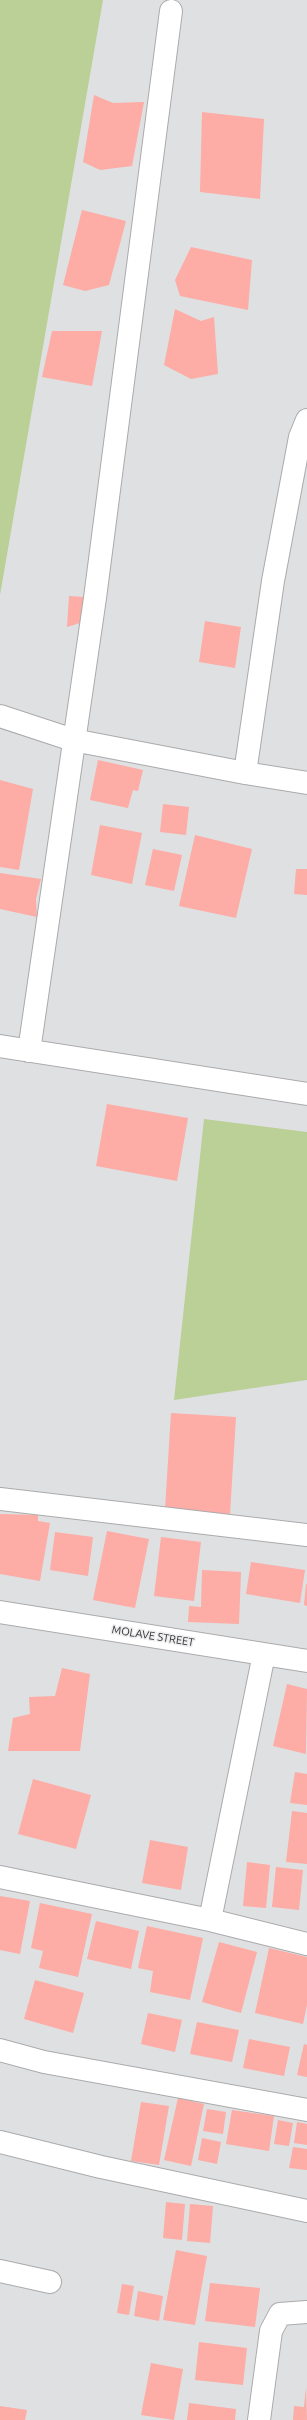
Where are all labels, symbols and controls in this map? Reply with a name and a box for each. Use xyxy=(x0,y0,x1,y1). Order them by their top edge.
street label: MOLAVE STREET xyxy=(111,1623,195,1649)

